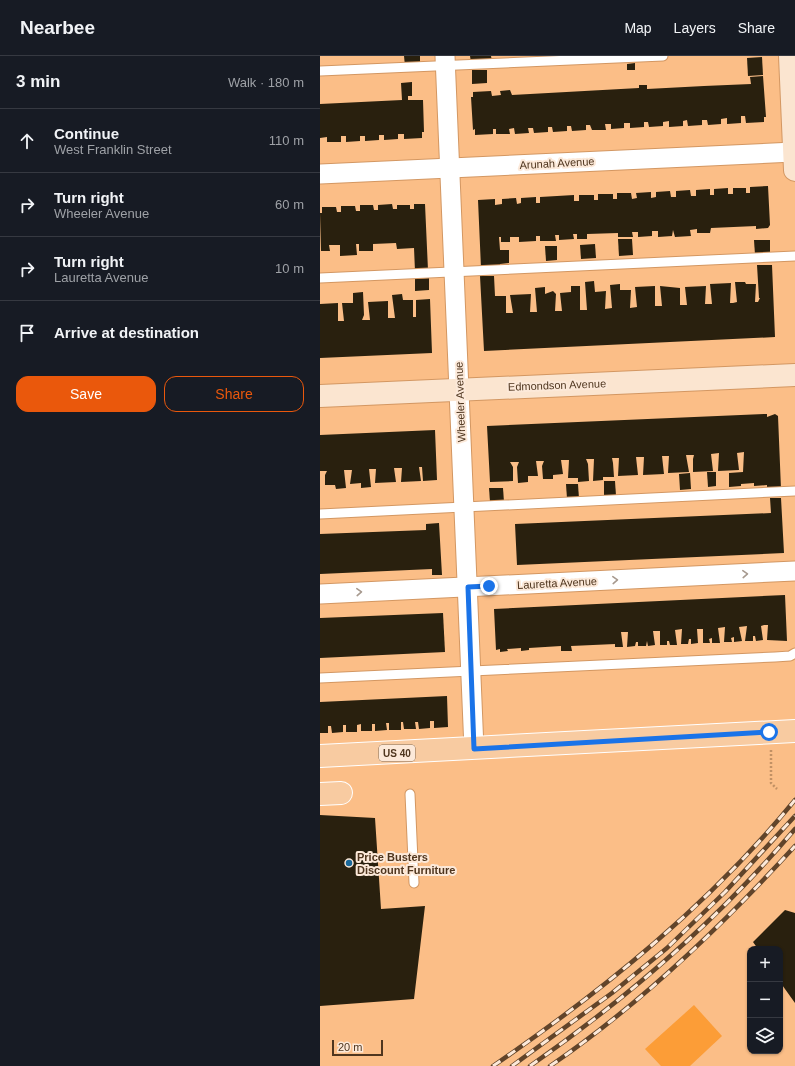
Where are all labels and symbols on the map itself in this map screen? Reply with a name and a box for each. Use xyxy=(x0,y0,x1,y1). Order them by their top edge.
street label: Arunah Avenue xyxy=(519,155,595,171)
street label: Wheeler Avenue xyxy=(453,362,467,442)
street label: Edmondson Avenue xyxy=(508,377,606,393)
one-way arrow xyxy=(742,569,748,578)
street label: Lauretta Avenue xyxy=(517,575,597,591)
one-way arrow xyxy=(612,576,618,584)
route end xyxy=(480,577,498,595)
one-way arrow xyxy=(356,588,362,597)
route start xyxy=(760,723,778,741)
road number: US 40 xyxy=(379,745,415,761)
place label: Price Busters Discount Furniture xyxy=(357,851,455,876)
marker: Price Busters Discount Furniture xyxy=(344,858,354,868)
scale bar xyxy=(332,1038,383,1057)

